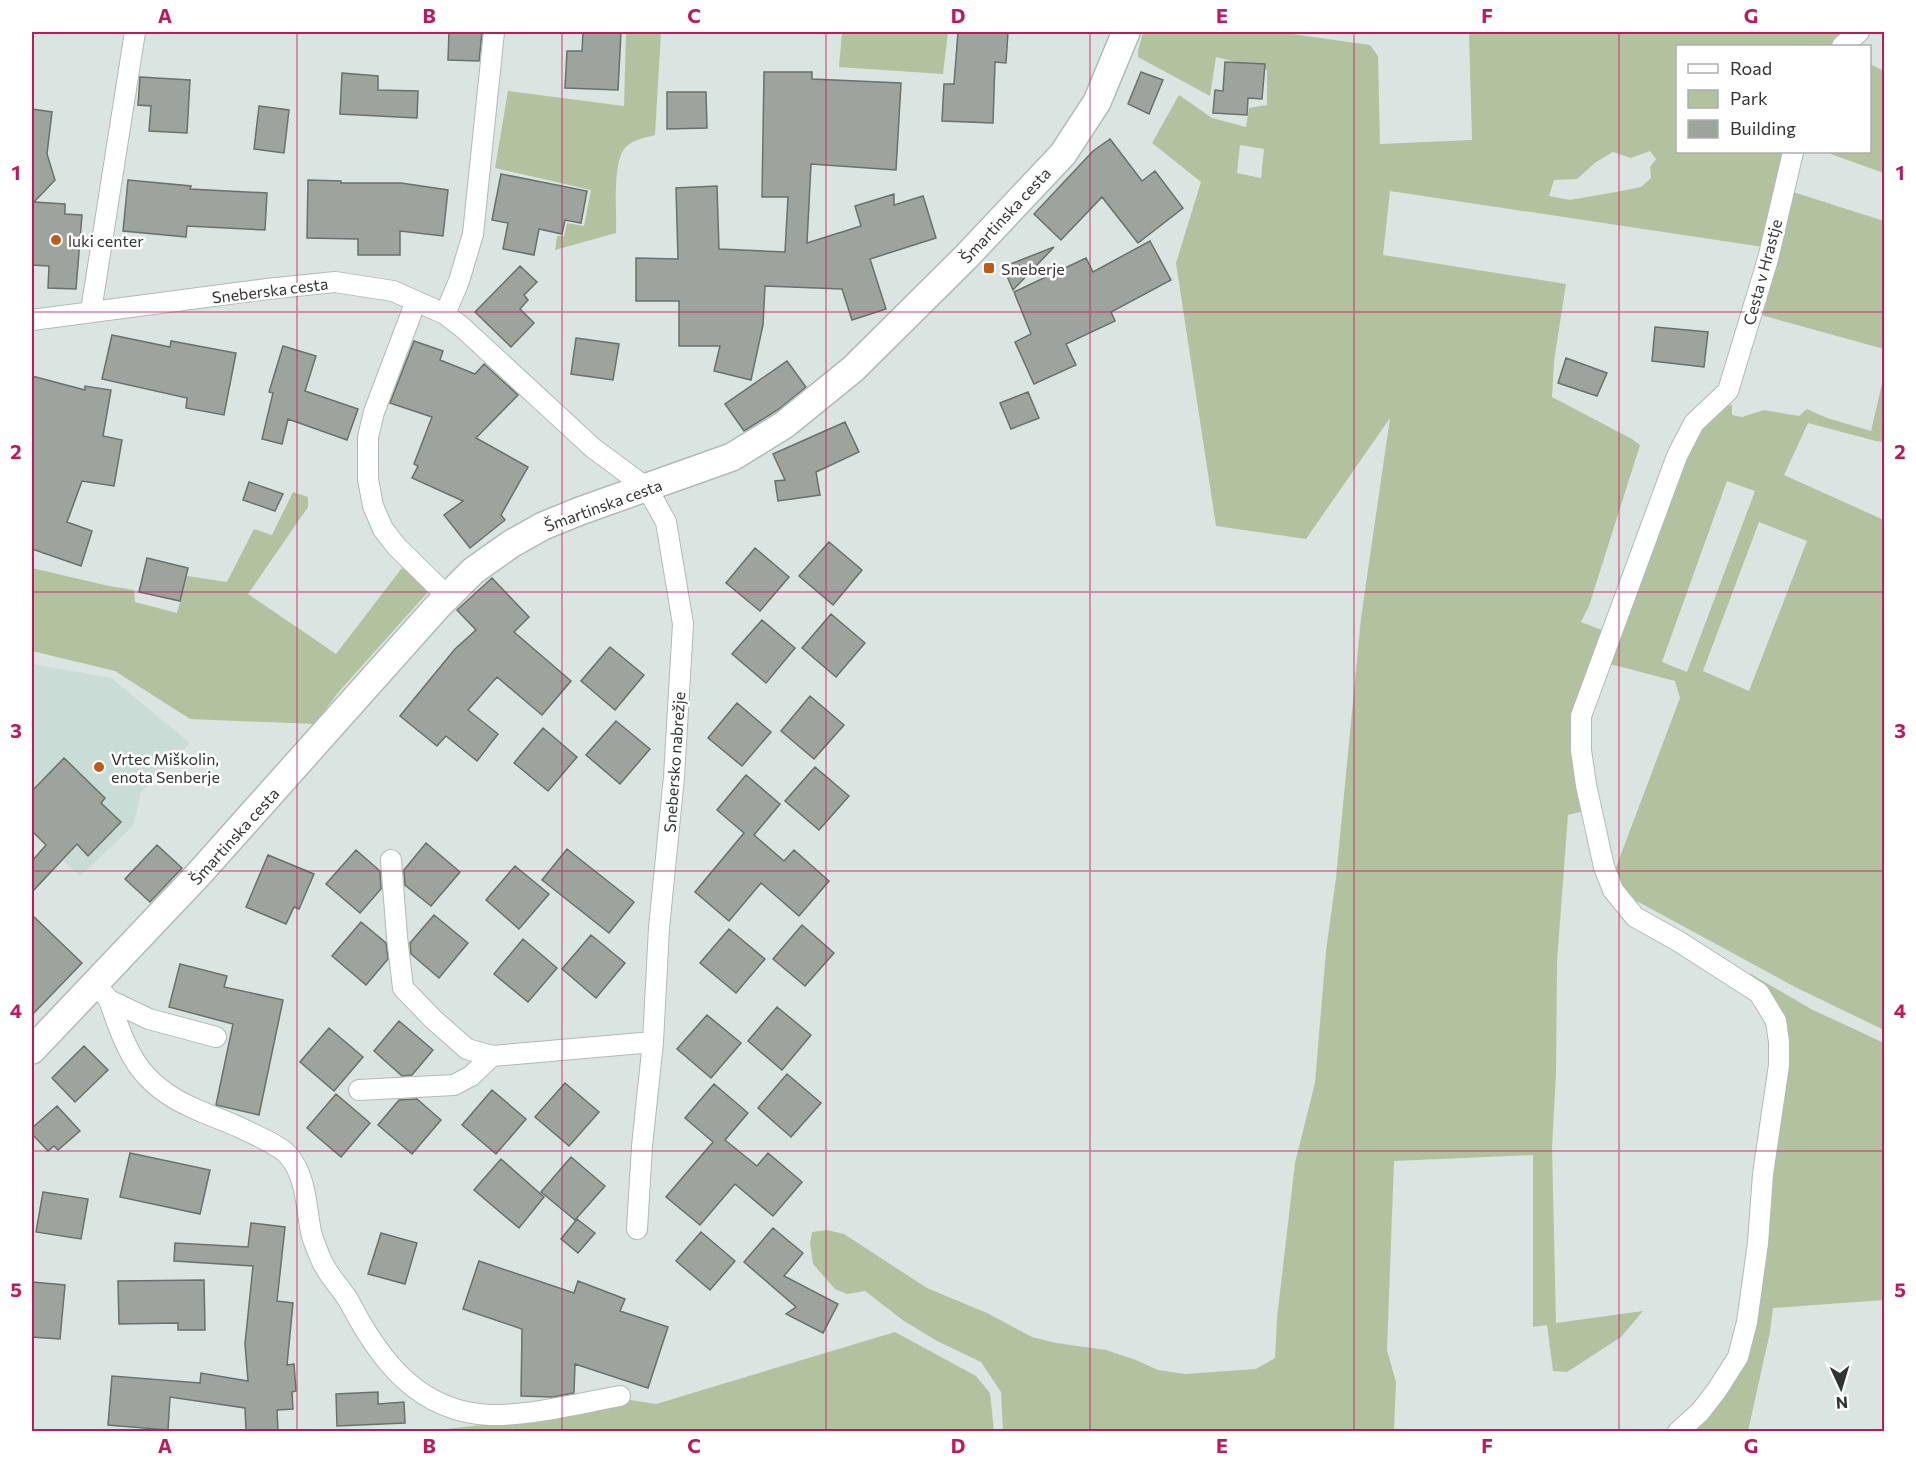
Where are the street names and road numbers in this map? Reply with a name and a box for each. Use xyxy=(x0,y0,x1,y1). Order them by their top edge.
street label: Šmartinska cesta xyxy=(956,163,1054,267)
street label: Cesta v Hrastje xyxy=(1739,217,1785,327)
street label: Sneberska cesta xyxy=(211,273,329,307)
street label: Šmartinska cesta xyxy=(542,475,664,535)
street label: Snebersko nabrežje xyxy=(660,691,688,833)
street label: Šmartinska cesta xyxy=(186,784,282,888)

